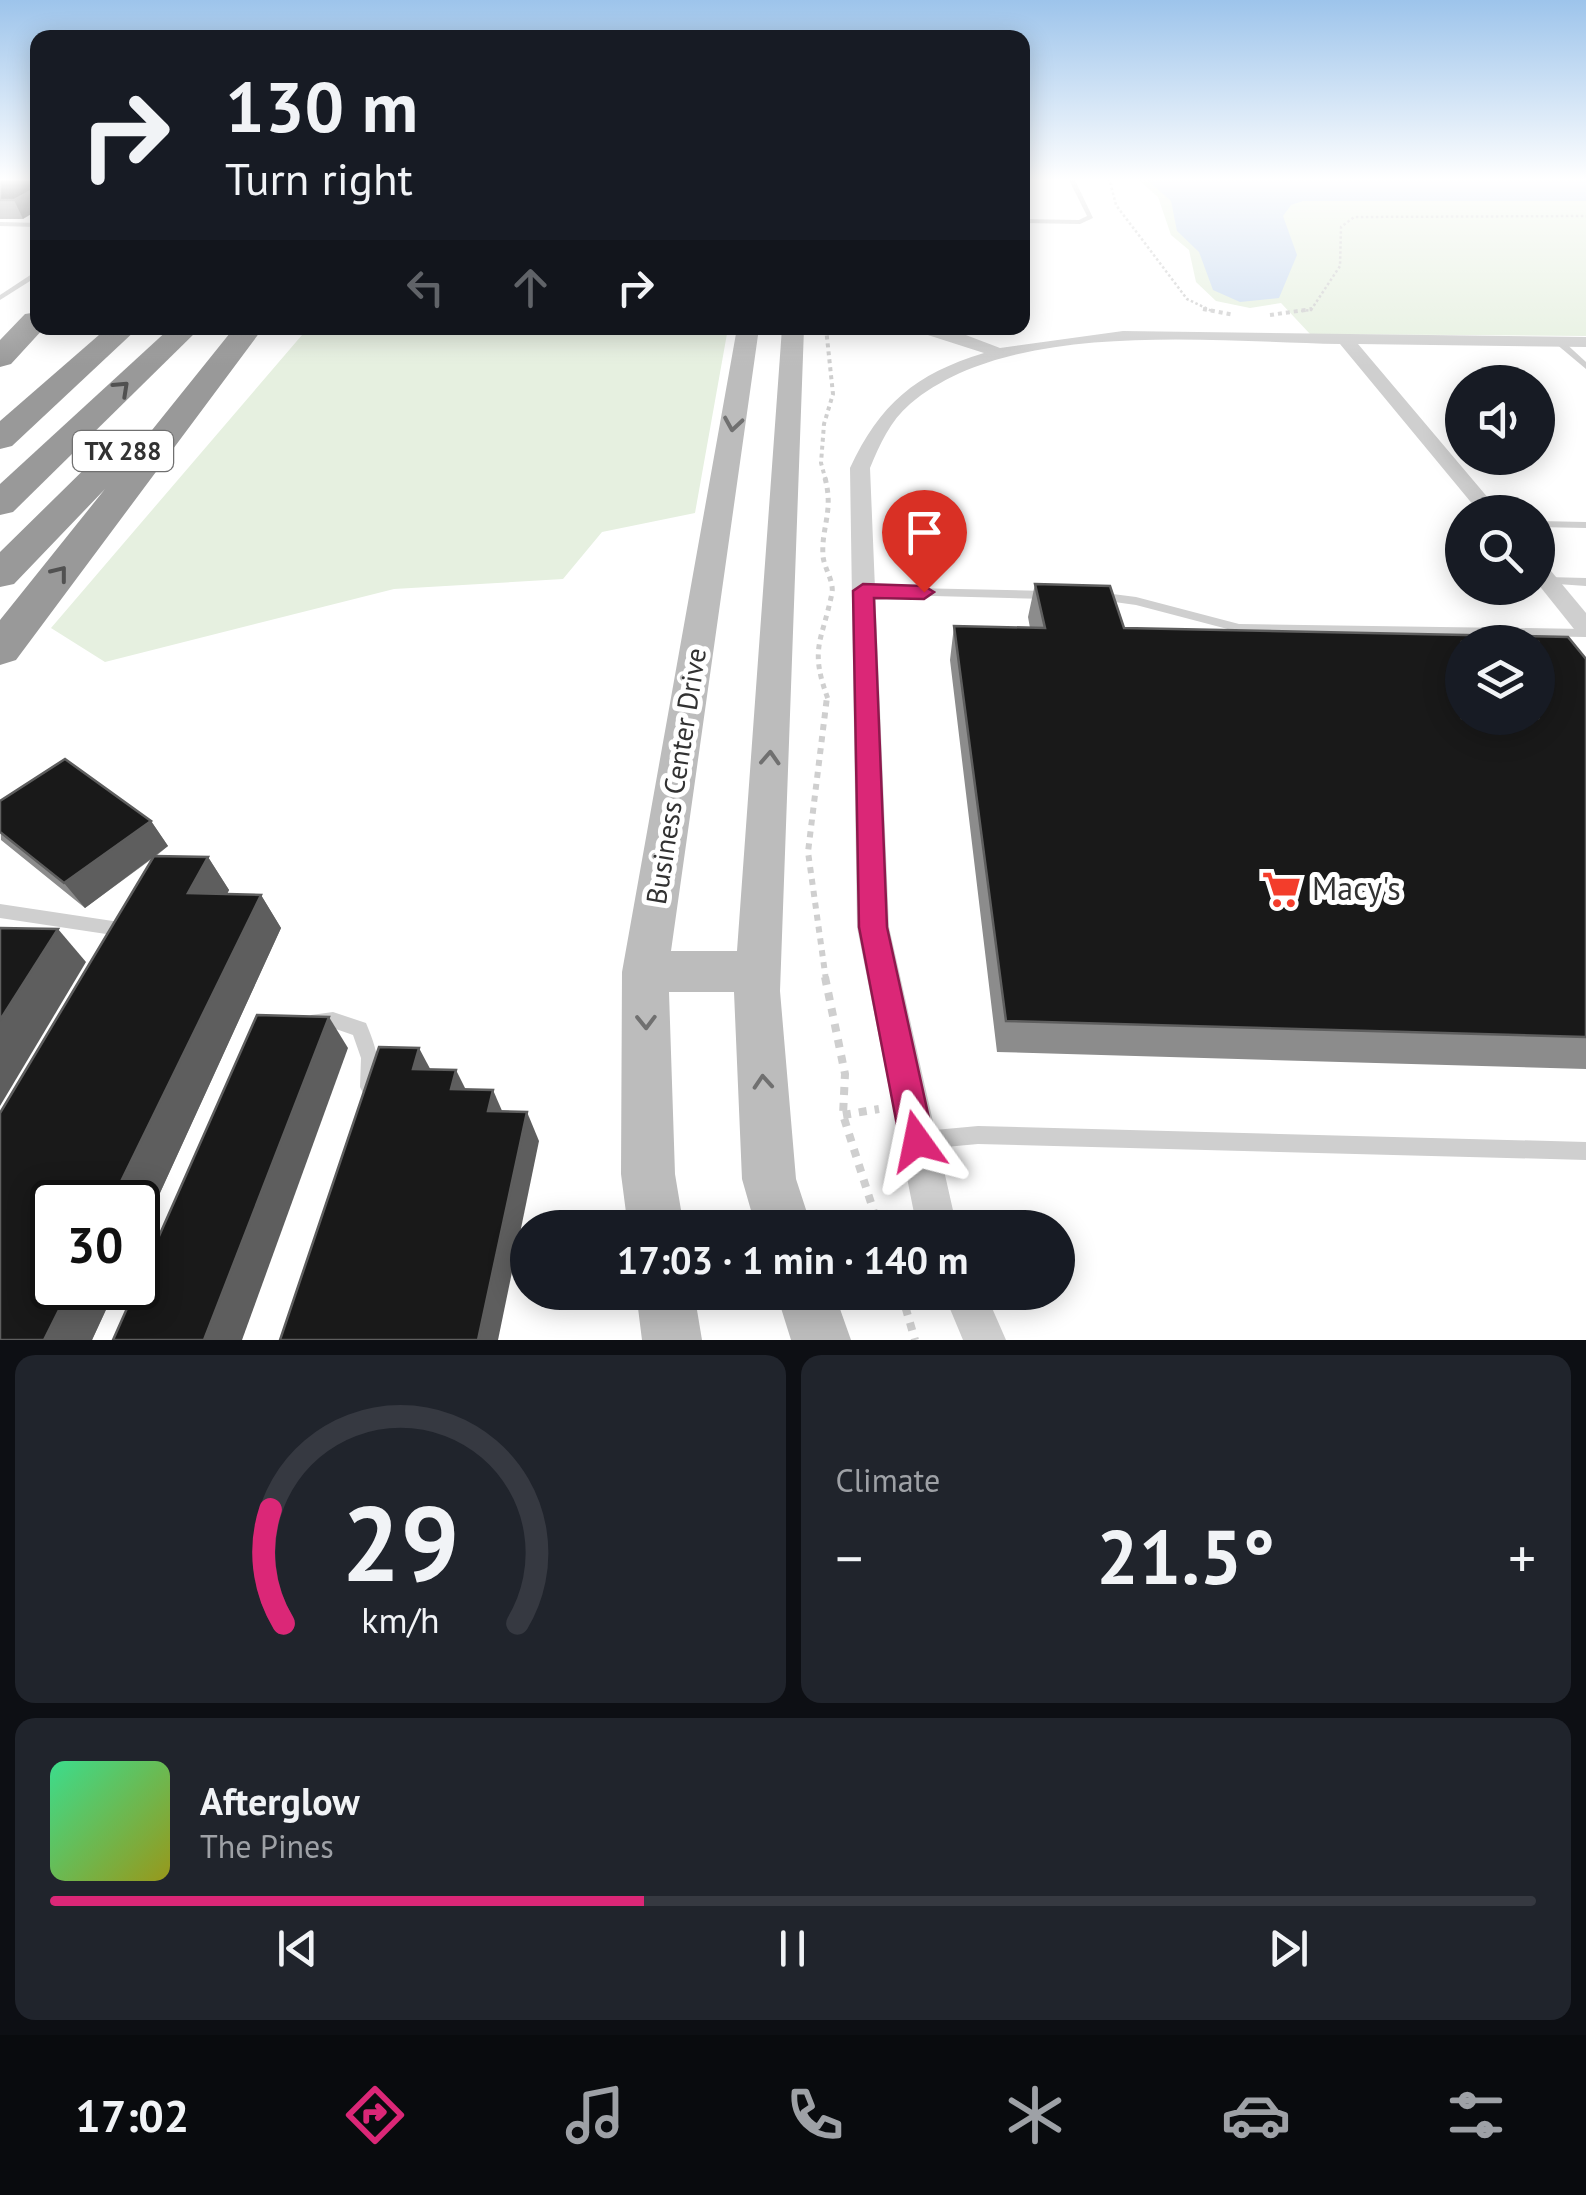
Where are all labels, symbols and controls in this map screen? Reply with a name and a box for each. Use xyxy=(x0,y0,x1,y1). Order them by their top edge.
text: 130 m xyxy=(225,61,418,151)
icon: right xyxy=(60,70,190,200)
text: Turn right xyxy=(225,149,413,207)
icon: left xyxy=(398,260,453,315)
icon: ahead xyxy=(503,260,558,315)
icon: right xyxy=(608,260,663,315)
map controls xyxy=(1445,365,1555,735)
button: sound xyxy=(1445,365,1555,475)
one-way arrow xyxy=(110,382,128,400)
one-way arrow xyxy=(723,415,744,432)
road number: TX 288 xyxy=(73,431,173,471)
pin xyxy=(882,490,967,593)
button: search xyxy=(1445,495,1555,605)
icon: arrive xyxy=(897,505,952,560)
one-way arrow xyxy=(48,566,65,584)
button: layers xyxy=(1445,625,1555,735)
street label: Business Center Drive xyxy=(637,645,714,907)
one-way arrow xyxy=(759,749,780,765)
place label: Macy's xyxy=(1312,867,1401,909)
supermarket icon: Macy's xyxy=(1261,868,1303,910)
one-way arrow xyxy=(635,1014,656,1030)
one-way arrow xyxy=(753,1074,774,1090)
position arrow xyxy=(865,1089,969,1193)
speed limit sign: 30 xyxy=(30,1180,160,1310)
text: 17:03 · 1 min · 140 m xyxy=(617,1235,968,1284)
text: Climate xyxy=(836,1459,940,1501)
text: 29 xyxy=(341,1475,459,1610)
text: 21.5° xyxy=(1096,1508,1275,1605)
text: − xyxy=(836,1522,863,1593)
text: + xyxy=(1508,1522,1536,1593)
text: km/h xyxy=(361,1597,439,1643)
text: Afterglow xyxy=(200,1776,360,1825)
text: The Pines xyxy=(200,1825,334,1867)
icon: previous xyxy=(270,1921,325,1976)
icon: pause xyxy=(765,1921,820,1976)
icon: next xyxy=(1261,1921,1316,1976)
icon: directions xyxy=(340,2080,410,2150)
icon: music xyxy=(560,2080,630,2150)
icon: phone xyxy=(780,2080,850,2150)
icon: climate xyxy=(1000,2080,1070,2150)
icon: car xyxy=(1221,2080,1291,2150)
icon: filters xyxy=(1441,2080,1511,2150)
text: 17:02 xyxy=(75,2086,189,2144)

